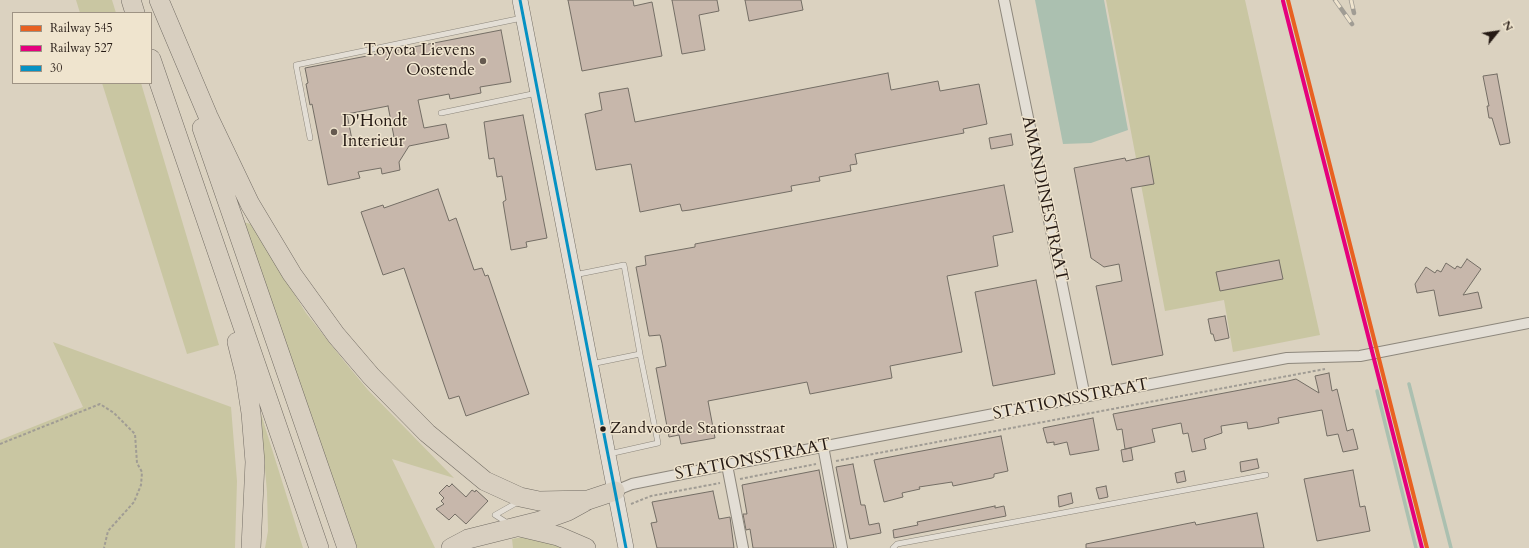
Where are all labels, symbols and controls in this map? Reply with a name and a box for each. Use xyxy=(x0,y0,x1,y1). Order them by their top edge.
legend xyxy=(12,12,152,84)
north arrow xyxy=(1477,12,1517,52)
text: N xyxy=(1499,18,1517,34)
text: Railway 545 xyxy=(50,20,113,36)
text: Railway 527 xyxy=(50,40,113,56)
place label: Toyota Lievens Oostende xyxy=(363,41,475,81)
marker: Toyota Lievens Oostende xyxy=(478,56,488,66)
text: 30 xyxy=(50,60,62,76)
place label: D'Hondt Interieur xyxy=(342,112,407,152)
street label: AMANDINESTRAAT xyxy=(1016,114,1072,284)
marker: D'Hondt Interieur xyxy=(329,127,339,137)
street label: STATIONSSTRAAT xyxy=(991,375,1151,425)
place label: Zandvoorde Stationsstraat xyxy=(610,419,785,439)
marker: Zandvoorde Stationsstraat xyxy=(598,424,608,434)
street label: STATIONSSTRAAT xyxy=(673,435,833,485)

